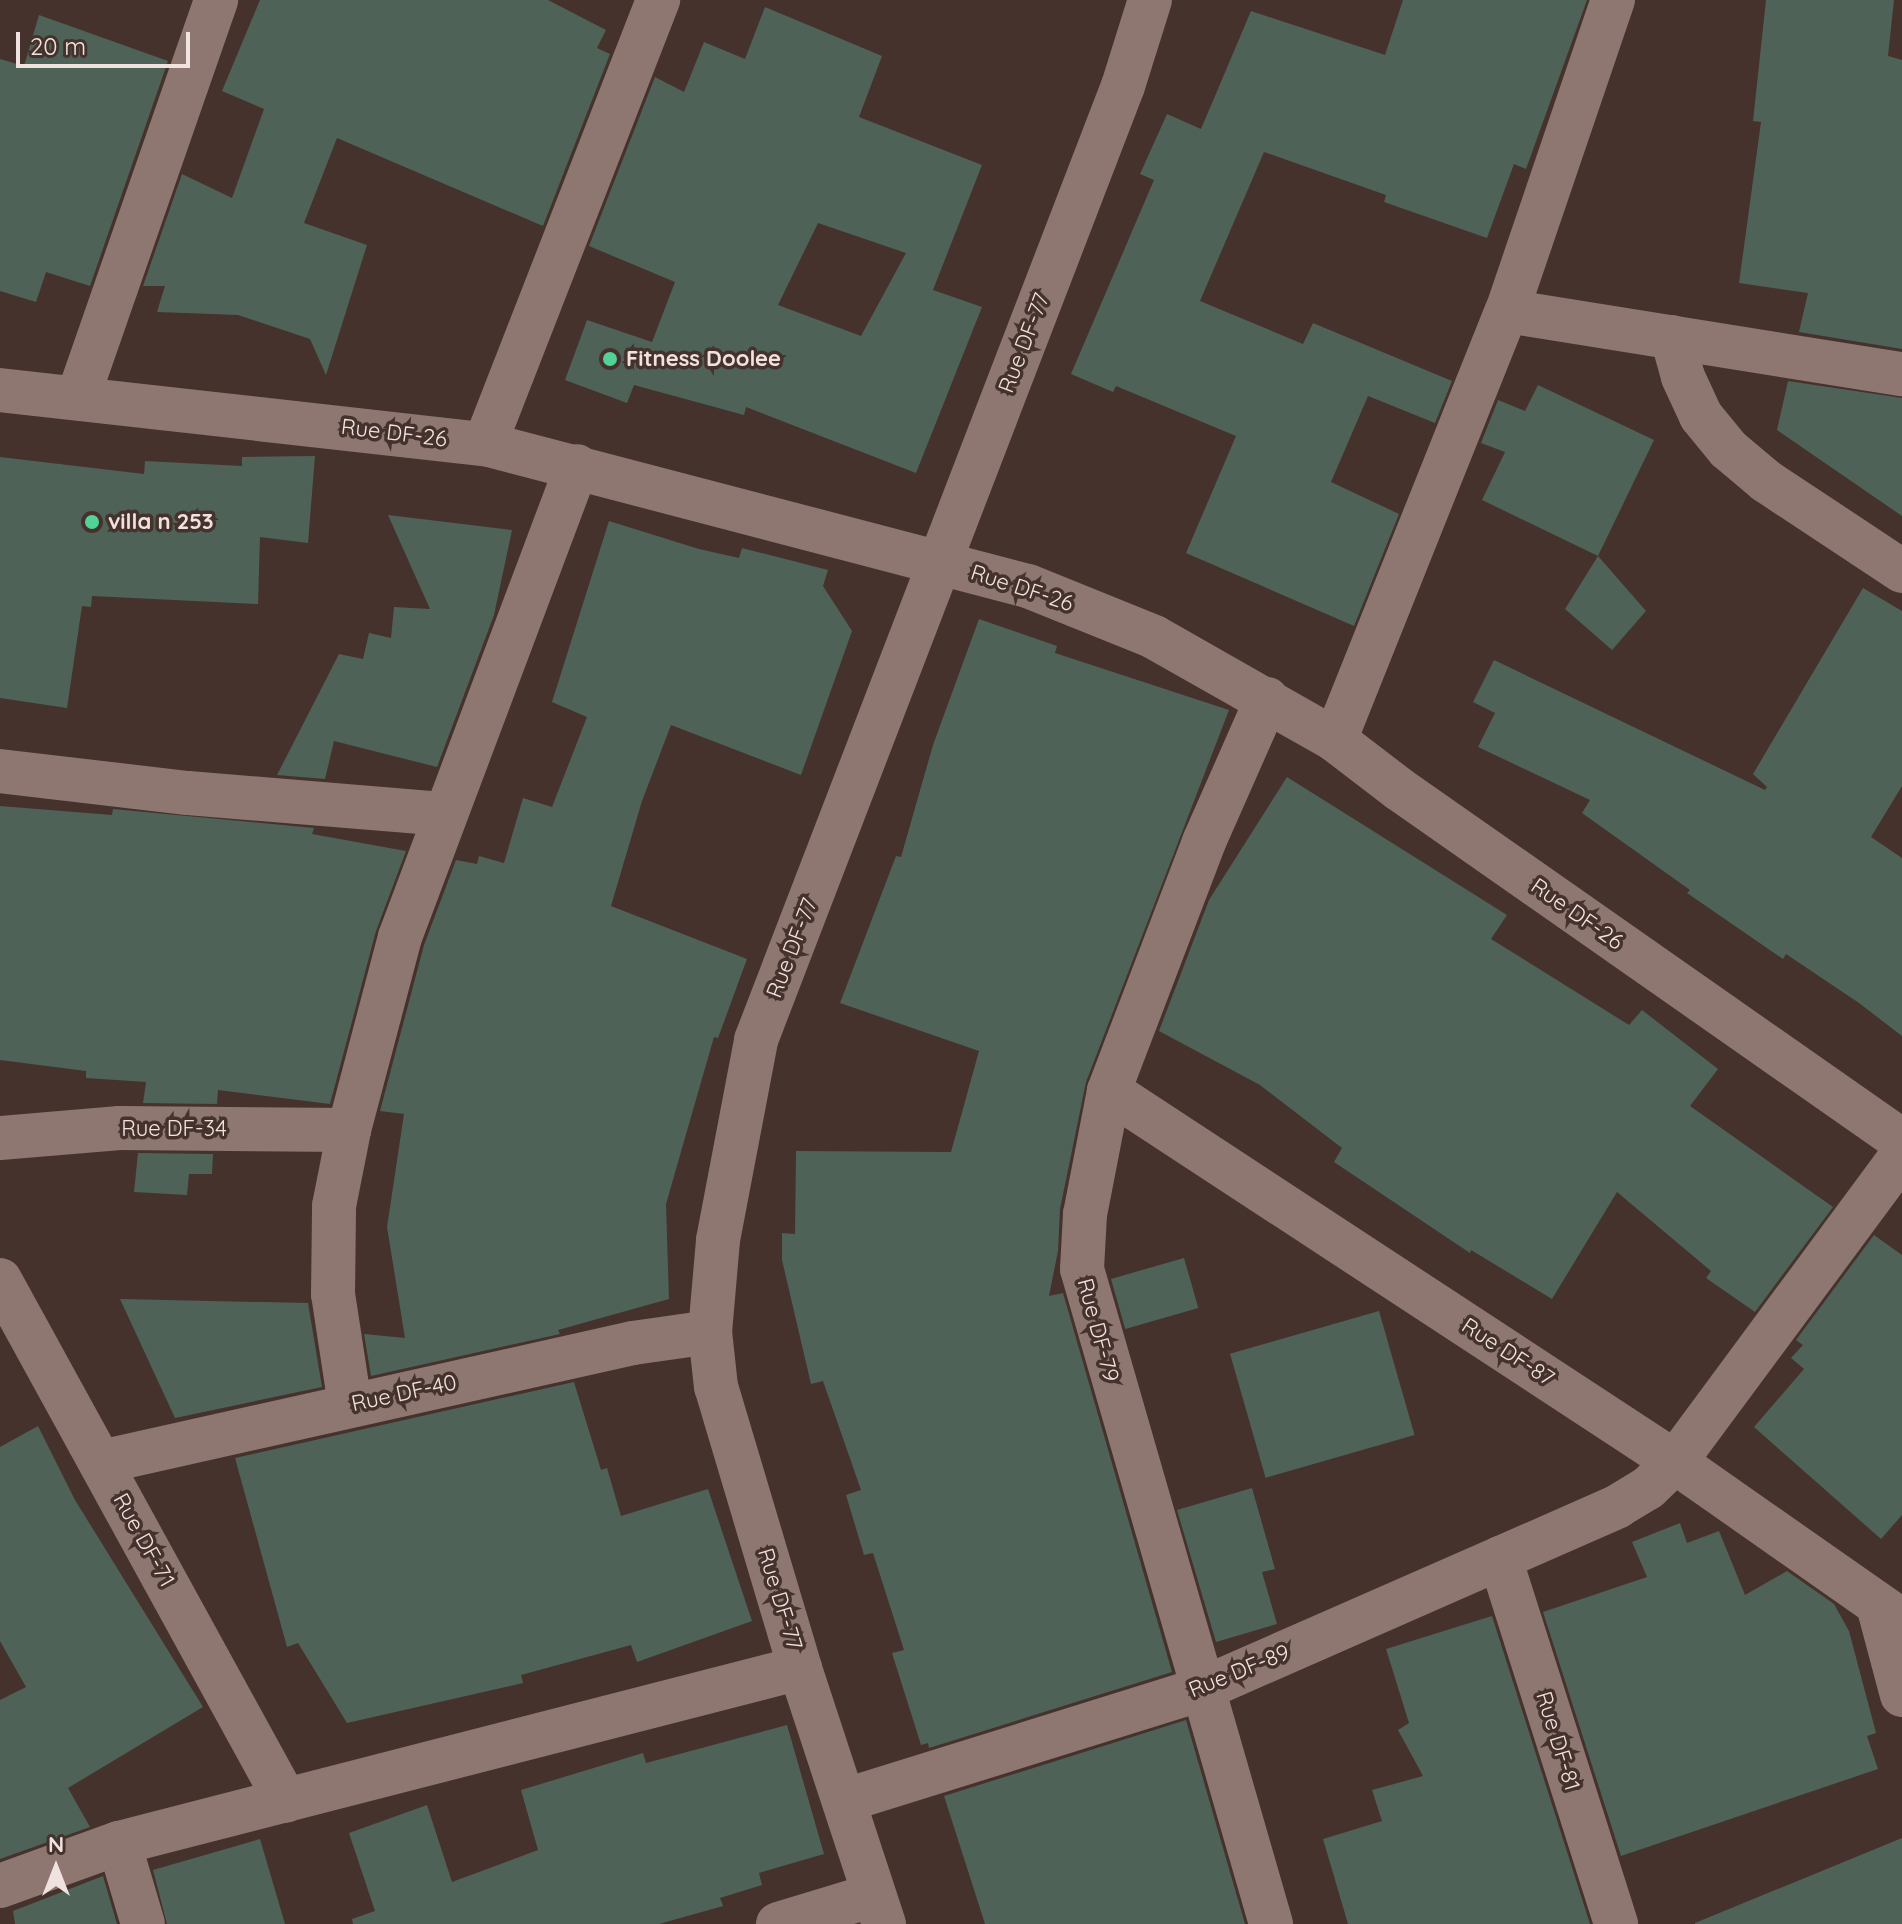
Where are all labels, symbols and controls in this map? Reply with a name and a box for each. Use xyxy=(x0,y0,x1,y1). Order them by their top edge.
scale bar xyxy=(20,16,194,66)
text: 20 m xyxy=(30,31,86,61)
street label: Rue DF-77 xyxy=(993,289,1055,397)
place label: Fitness Doolee xyxy=(626,346,781,372)
marker: Fitness Doolee xyxy=(601,350,619,368)
street label: Rue DF-26 xyxy=(340,413,448,453)
place label: villa n 253 xyxy=(108,509,214,535)
marker: villa n 253 xyxy=(83,513,101,531)
street label: Rue DF-26 xyxy=(967,559,1077,617)
street label: Rue DF-26 xyxy=(1526,873,1628,955)
street label: Rue DF-77 xyxy=(761,894,823,1002)
street label: Rue DF-34 xyxy=(121,1116,227,1142)
street label: Rue DF-79 xyxy=(1072,1275,1124,1385)
street label: Rue DF-87 xyxy=(1457,1312,1559,1392)
street label: Rue DF-40 xyxy=(349,1369,459,1417)
street label: Rue DF-71 xyxy=(108,1489,180,1591)
street label: Rue DF-77 xyxy=(752,1545,808,1653)
street label: Rue DF-89 xyxy=(1185,1639,1293,1703)
street label: Rue DF-81 xyxy=(1530,1688,1586,1794)
north arrow xyxy=(16,1828,96,1908)
text: N xyxy=(48,1830,64,1858)

